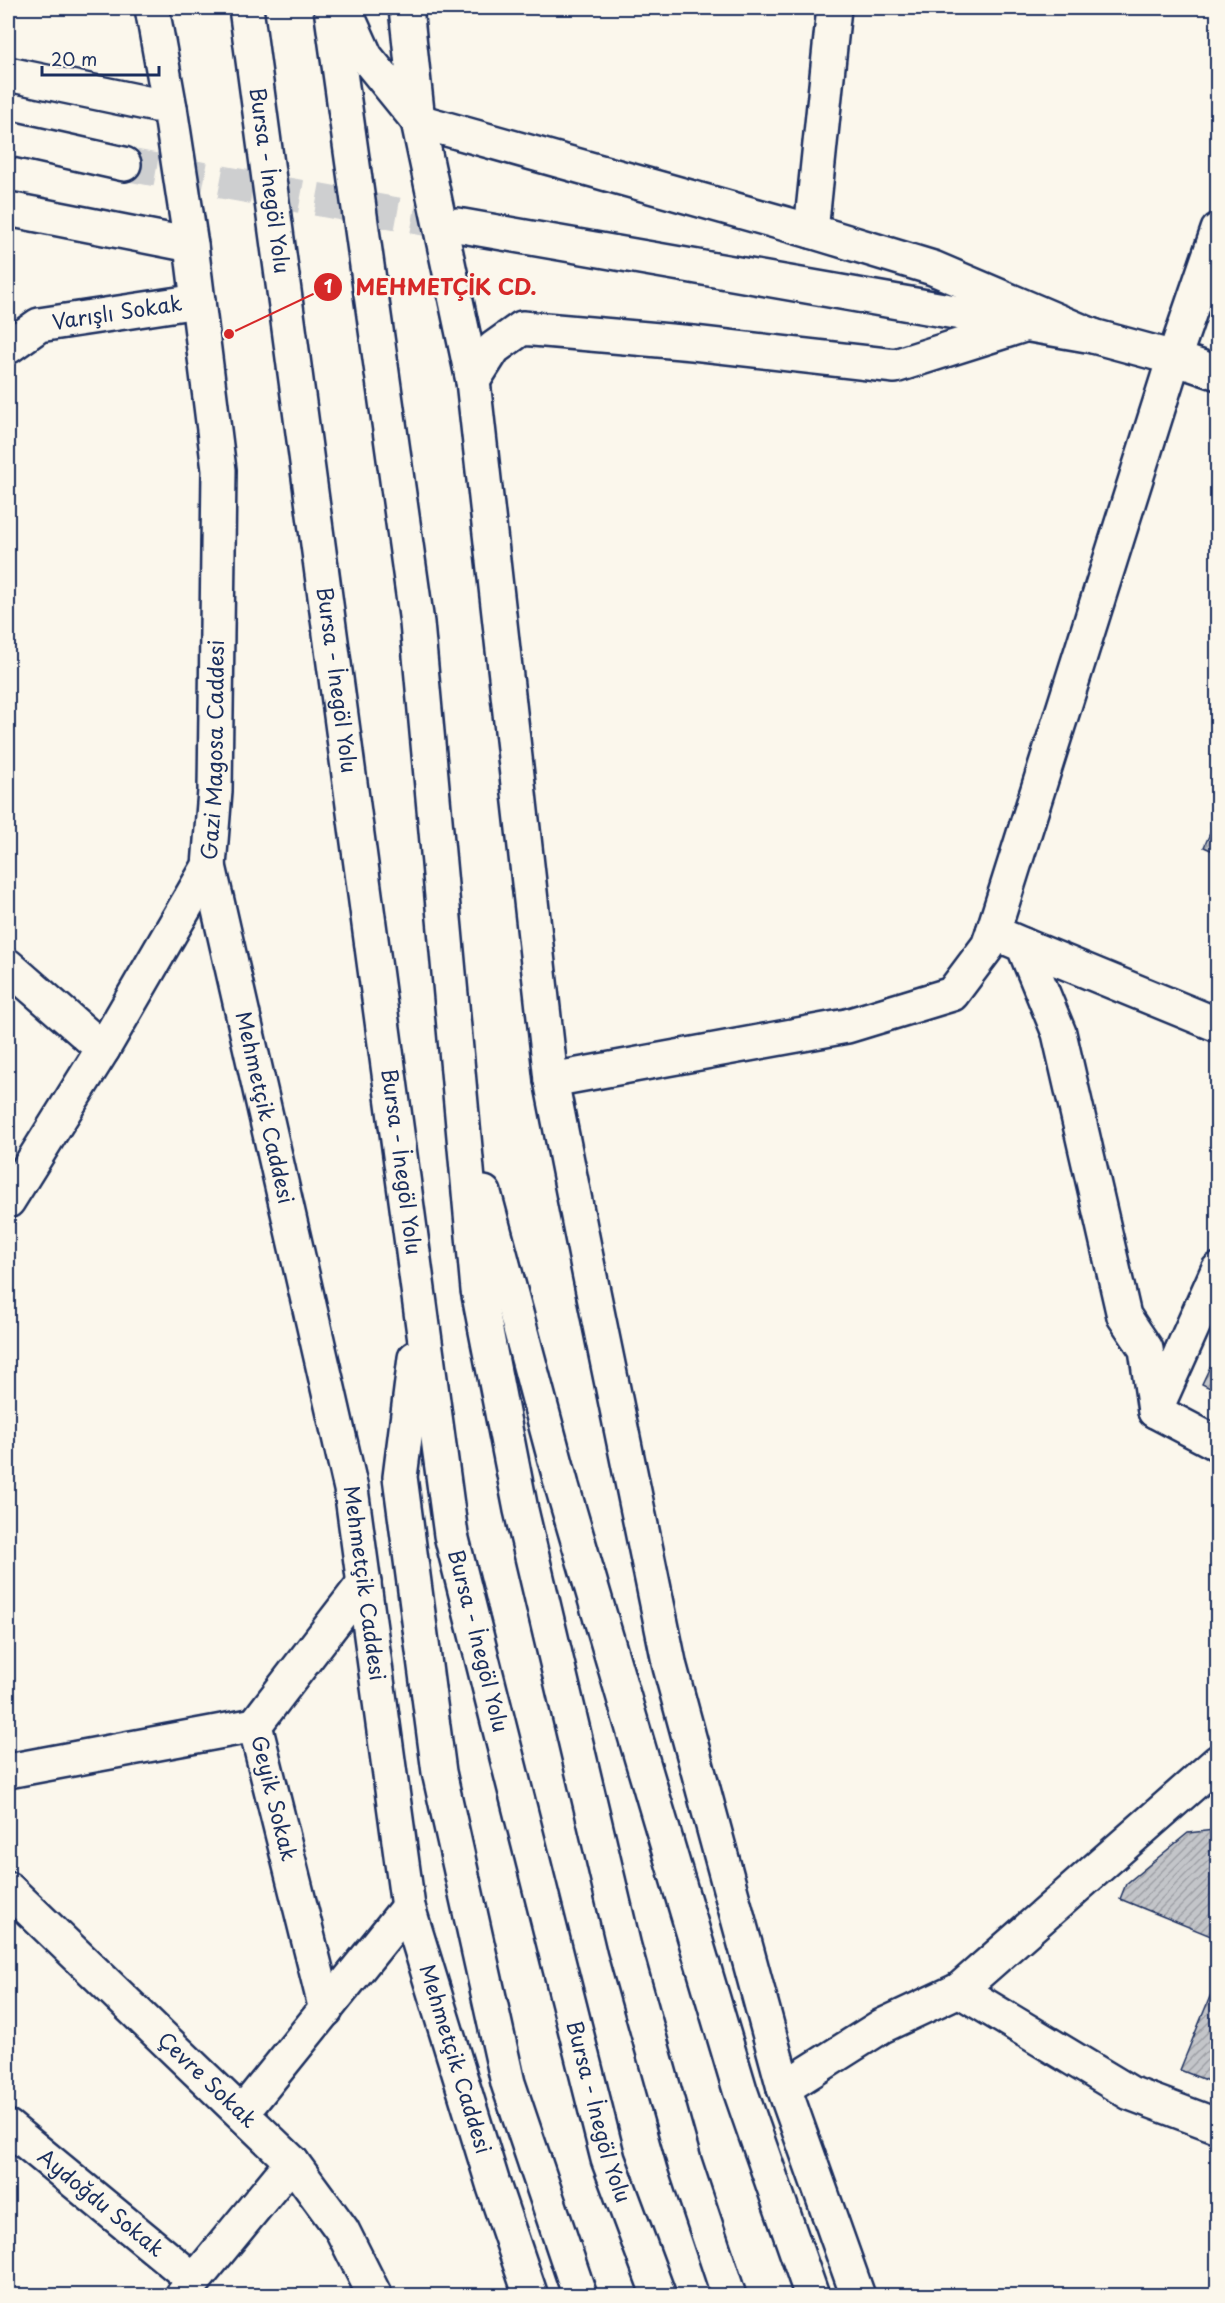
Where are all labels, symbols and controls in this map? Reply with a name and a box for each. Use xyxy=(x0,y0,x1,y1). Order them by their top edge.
scale bar xyxy=(42,39,159,77)
text: 20 m xyxy=(51,45,97,72)
street label: Bursa - İnegöl Yolu xyxy=(243,85,299,275)
callout: MEHMETÇİK CD. xyxy=(313,267,550,307)
text: MEHMETÇİK CD. xyxy=(356,269,536,302)
text: 1 xyxy=(324,272,333,299)
street label: Varışlı Sokak xyxy=(50,286,184,337)
street label: Bursa - İnegöl Yolu xyxy=(310,585,367,775)
street label: Gazi Magosa Caddesi xyxy=(192,640,231,861)
street label: Mehmetçik Caddesi xyxy=(229,1008,304,1207)
street label: Bursa - İnegöl Yolu xyxy=(375,1066,431,1256)
street label: Mehmetçik Caddesi xyxy=(337,1483,395,1682)
street label: Bursa - İnegöl Yolu xyxy=(441,1546,518,1735)
street label: Geyik Sokak xyxy=(244,1732,306,1864)
street label: Mehmetçik Caddesi xyxy=(412,1960,501,2157)
street label: Bursa - İnegöl Yolu xyxy=(560,2017,641,2207)
street label: Çevre Sokak xyxy=(152,2023,265,2134)
street label: Aydoğdu Sokak xyxy=(32,2140,172,2264)

